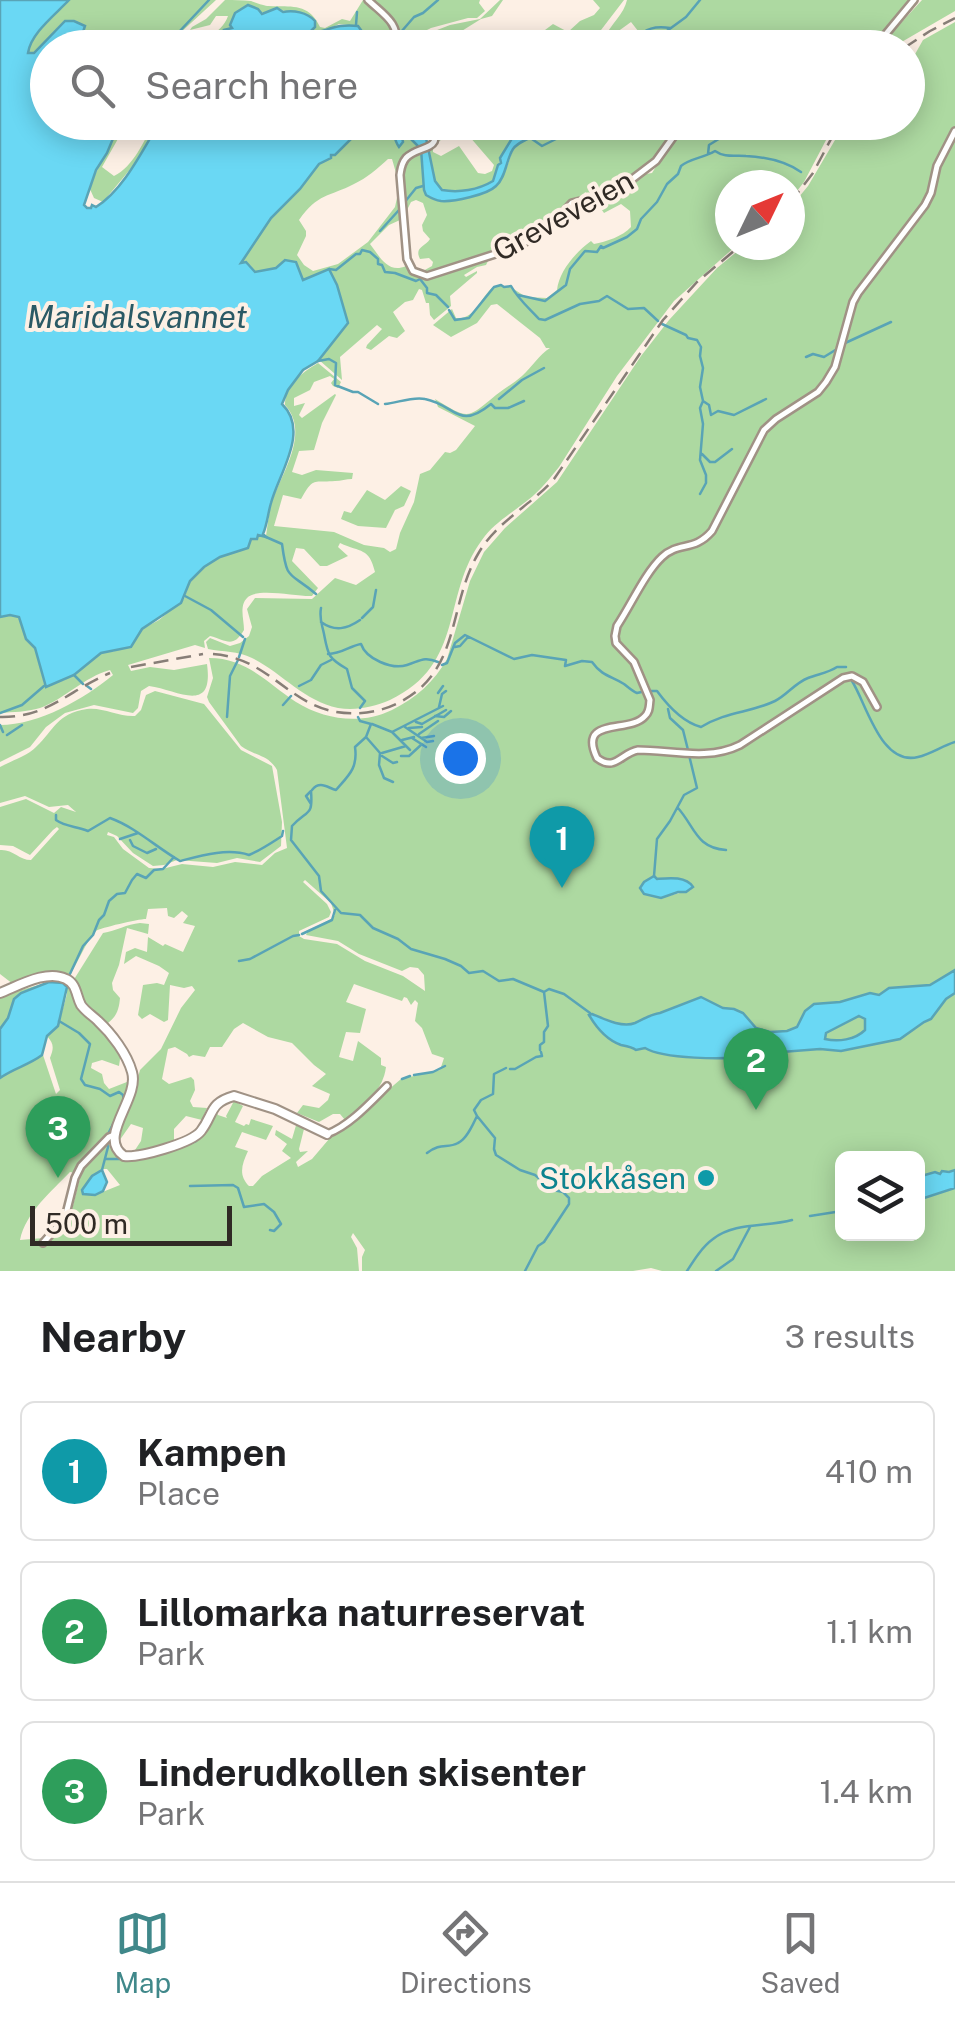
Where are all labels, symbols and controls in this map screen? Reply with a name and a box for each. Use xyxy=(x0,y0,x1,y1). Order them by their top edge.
search box xyxy=(30,30,925,140)
icon: search xyxy=(65,58,120,113)
text: Search here xyxy=(145,63,358,108)
street label: Greveveien xyxy=(486,162,640,268)
north arrow xyxy=(715,170,805,260)
water label: Maridalsvannet xyxy=(27,298,247,335)
your location xyxy=(435,733,486,784)
pin: 1 xyxy=(530,806,594,888)
pin: 2 xyxy=(724,1028,788,1110)
pin: 3 xyxy=(26,1096,90,1178)
map controls xyxy=(835,1151,925,1241)
button: layers xyxy=(835,1151,925,1241)
place label: Stokkåsen xyxy=(539,1160,686,1196)
marker: Stokkåsen xyxy=(695,1167,717,1189)
scale bar xyxy=(30,1201,232,1246)
text: 500 m xyxy=(45,1207,128,1240)
text: Nearby xyxy=(40,1312,186,1361)
text: 3 results xyxy=(785,1318,915,1355)
text: Kampen xyxy=(137,1430,287,1475)
text: 1 xyxy=(68,1453,81,1490)
text: 410 m xyxy=(825,1453,913,1490)
text: Place xyxy=(137,1475,220,1512)
text: Lillomarka naturreservat xyxy=(137,1590,585,1635)
text: 2 xyxy=(64,1613,85,1650)
text: 1.1 km xyxy=(826,1613,913,1650)
text: Park xyxy=(137,1635,205,1672)
text: Linderudkollen skisenter xyxy=(137,1750,586,1795)
text: 3 xyxy=(64,1773,85,1810)
text: 1.4 km xyxy=(819,1773,913,1810)
text: Park xyxy=(137,1795,205,1832)
tab: Map xyxy=(114,1906,171,1999)
tab: Directions xyxy=(400,1906,532,1999)
tab: Saved xyxy=(760,1906,841,1999)

